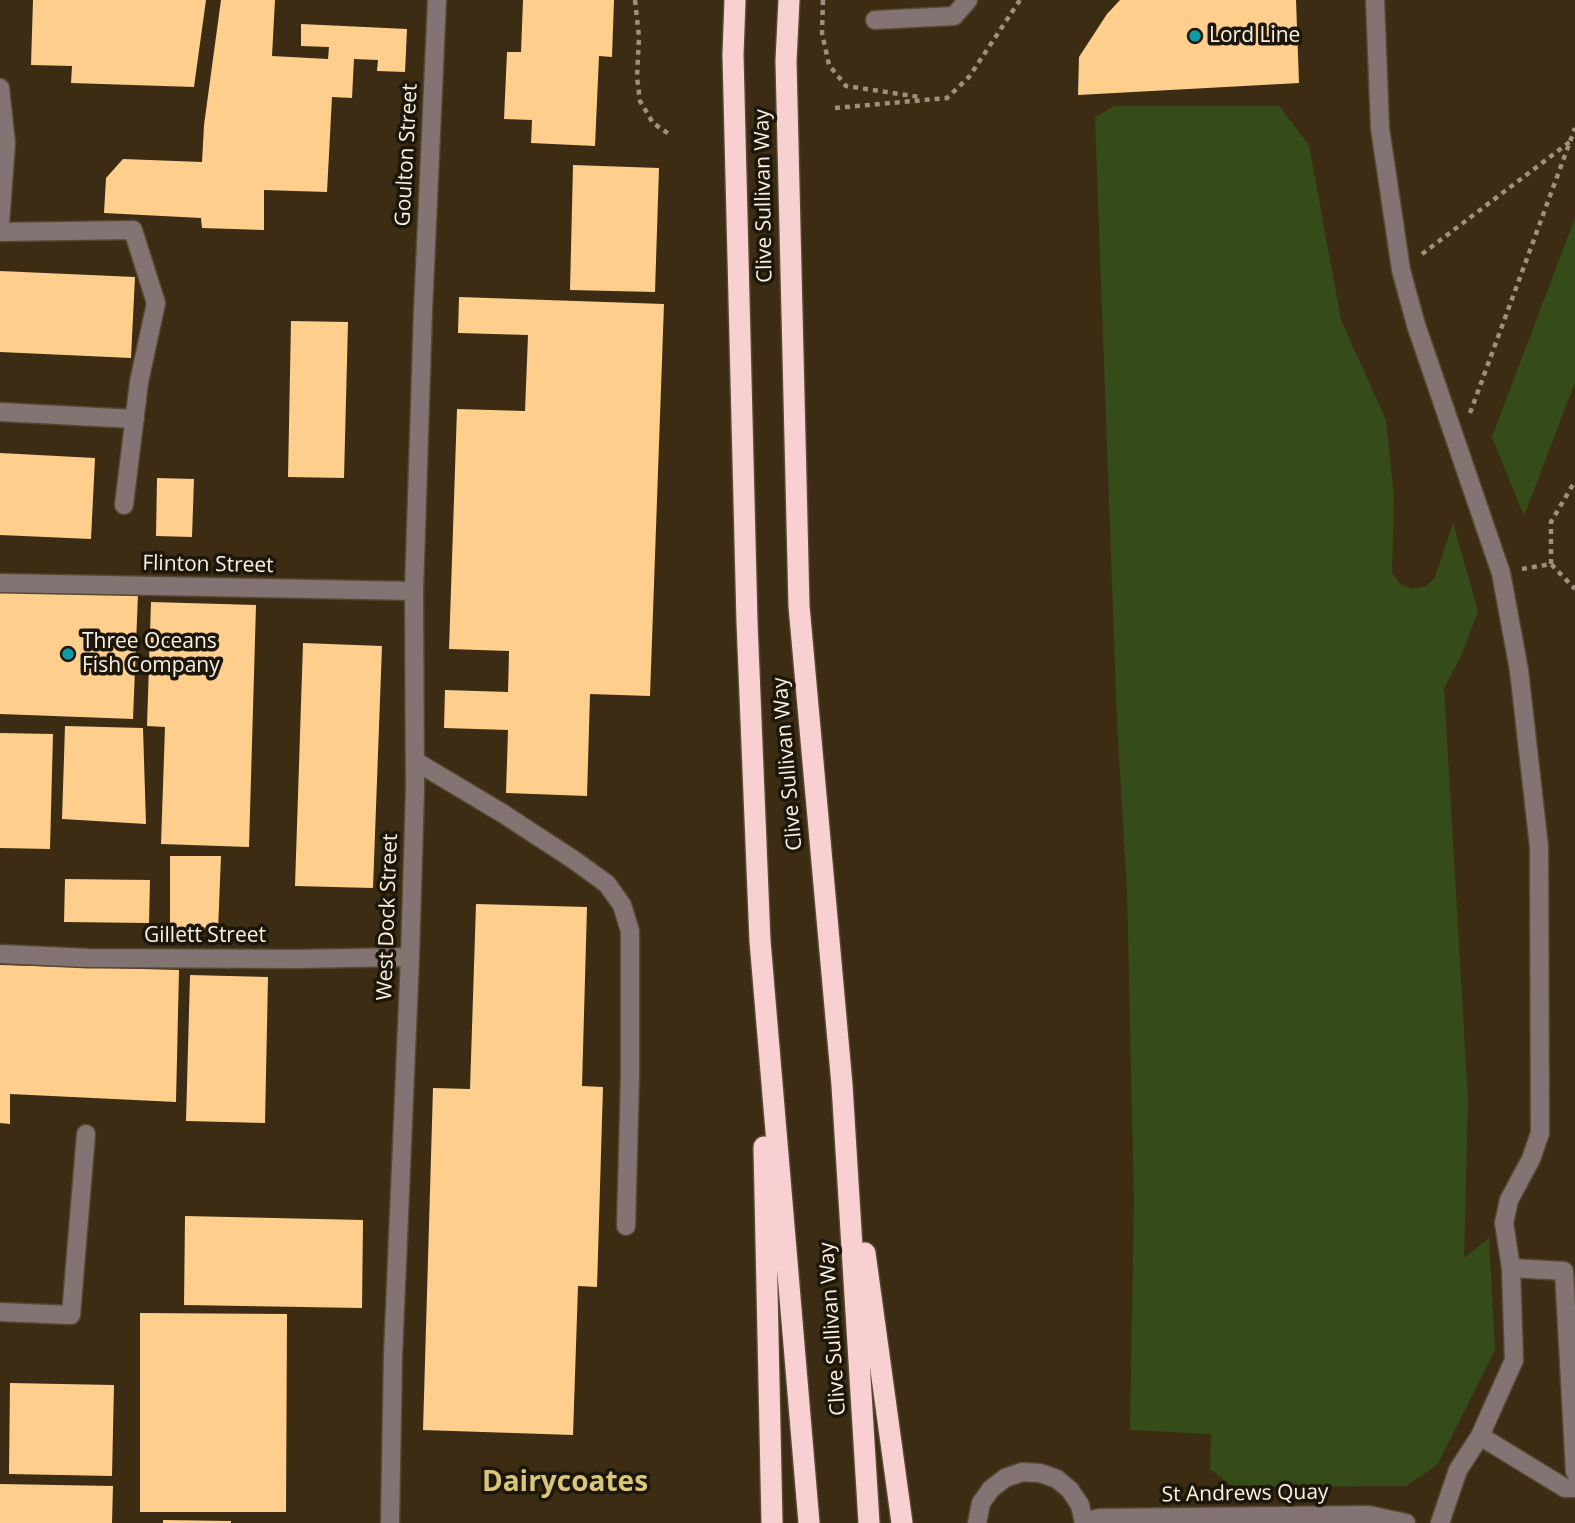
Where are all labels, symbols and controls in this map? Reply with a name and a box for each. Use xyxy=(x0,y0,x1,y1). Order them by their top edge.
place label: Lord Line xyxy=(1209,23,1300,49)
marker: Lord Line xyxy=(1187,28,1203,44)
street label: Goulton Street xyxy=(391,83,423,227)
street label: Clive Sullivan Way xyxy=(750,109,778,283)
street label: Flinton Street xyxy=(142,551,274,579)
place label: Three Oceans Fish Company xyxy=(82,629,220,679)
marker: Three Oceans Fish Company xyxy=(60,646,76,662)
street label: Clive Sullivan Way xyxy=(768,676,808,852)
street label: West Dock Street xyxy=(372,833,404,1001)
street label: Gillett Street xyxy=(144,923,266,949)
street label: Clive Sullivan Way xyxy=(814,1241,852,1417)
district label: Dairycoates xyxy=(482,1466,648,1500)
street label: St Andrews Quay xyxy=(1161,1480,1329,1508)

